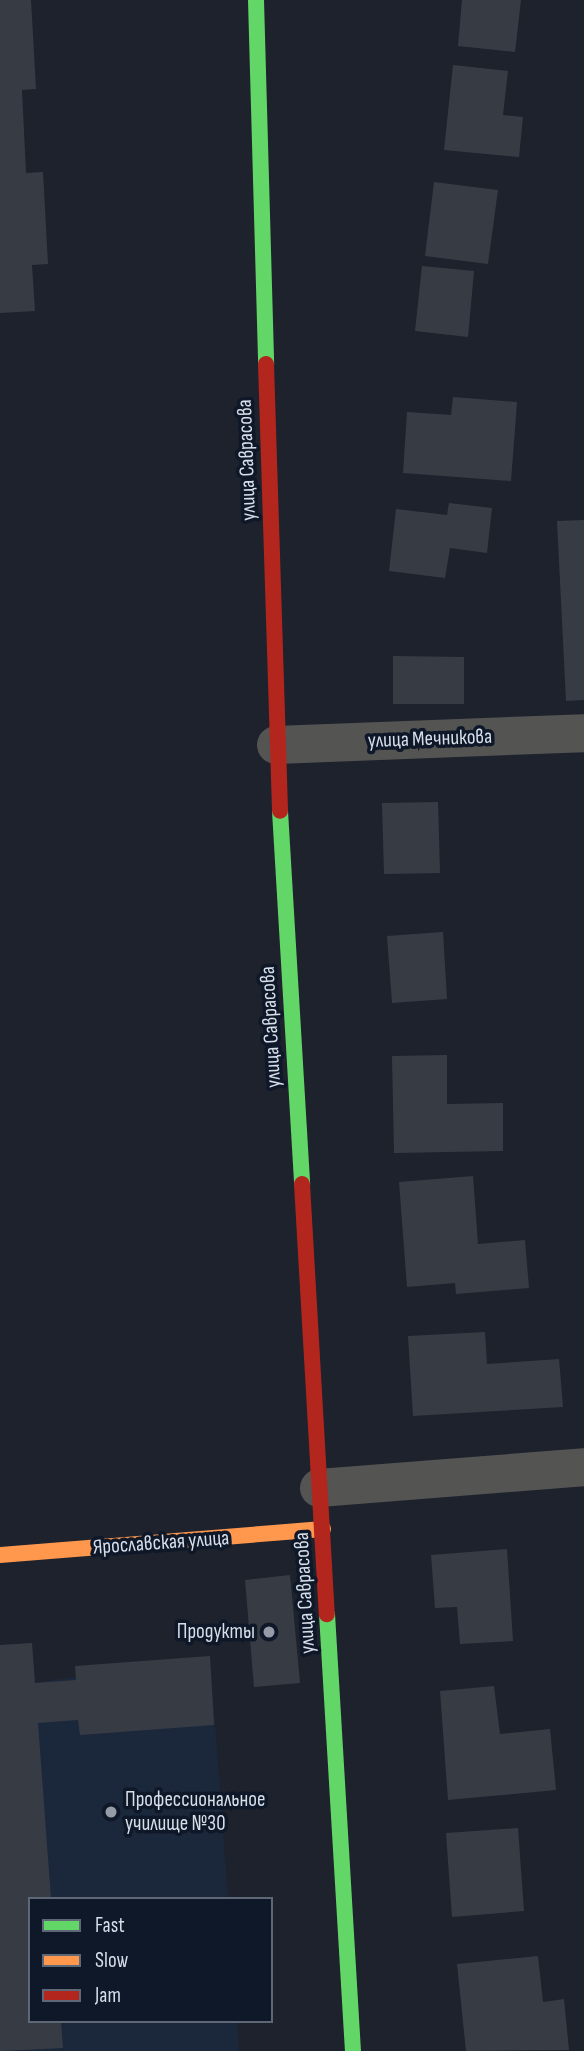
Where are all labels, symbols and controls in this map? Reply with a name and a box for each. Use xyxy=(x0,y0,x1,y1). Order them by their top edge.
street label: улица Саврасова xyxy=(232,399,262,521)
street label: улица Мечникова xyxy=(367,724,493,754)
street label: улица Саврасова xyxy=(255,966,287,1088)
street label: Ярославская улица xyxy=(92,1526,230,1560)
street label: улица Саврасова xyxy=(289,1532,321,1654)
place label: Продукты xyxy=(177,1619,255,1645)
marker: Продукты xyxy=(261,1624,277,1640)
place label: Профессиональное училище №30 xyxy=(125,1787,265,1837)
marker: Профессиональное училище №30 xyxy=(103,1804,119,1820)
legend xyxy=(28,1897,273,2023)
text: Fast xyxy=(95,1913,125,1938)
text: Slow xyxy=(95,1948,128,1973)
text: Jam xyxy=(95,1983,121,2008)

